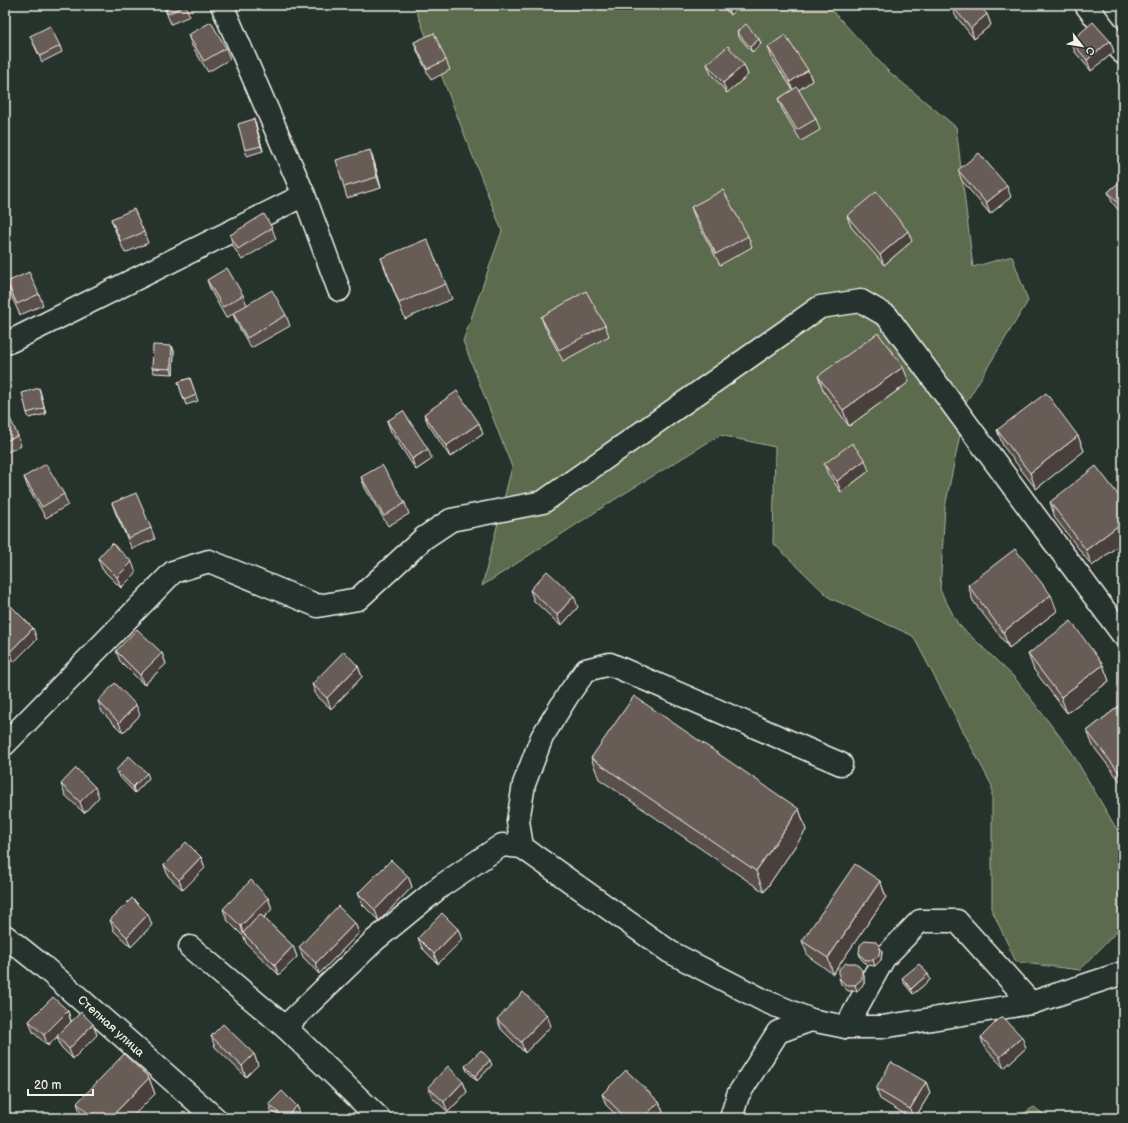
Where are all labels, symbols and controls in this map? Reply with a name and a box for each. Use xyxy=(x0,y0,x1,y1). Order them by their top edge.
north arrow xyxy=(1062,26,1102,66)
text: С xyxy=(1082,44,1098,58)
street label: Степная улица xyxy=(74,993,147,1060)
scale bar xyxy=(28,1071,93,1097)
text: 20 m xyxy=(34,1078,61,1093)

